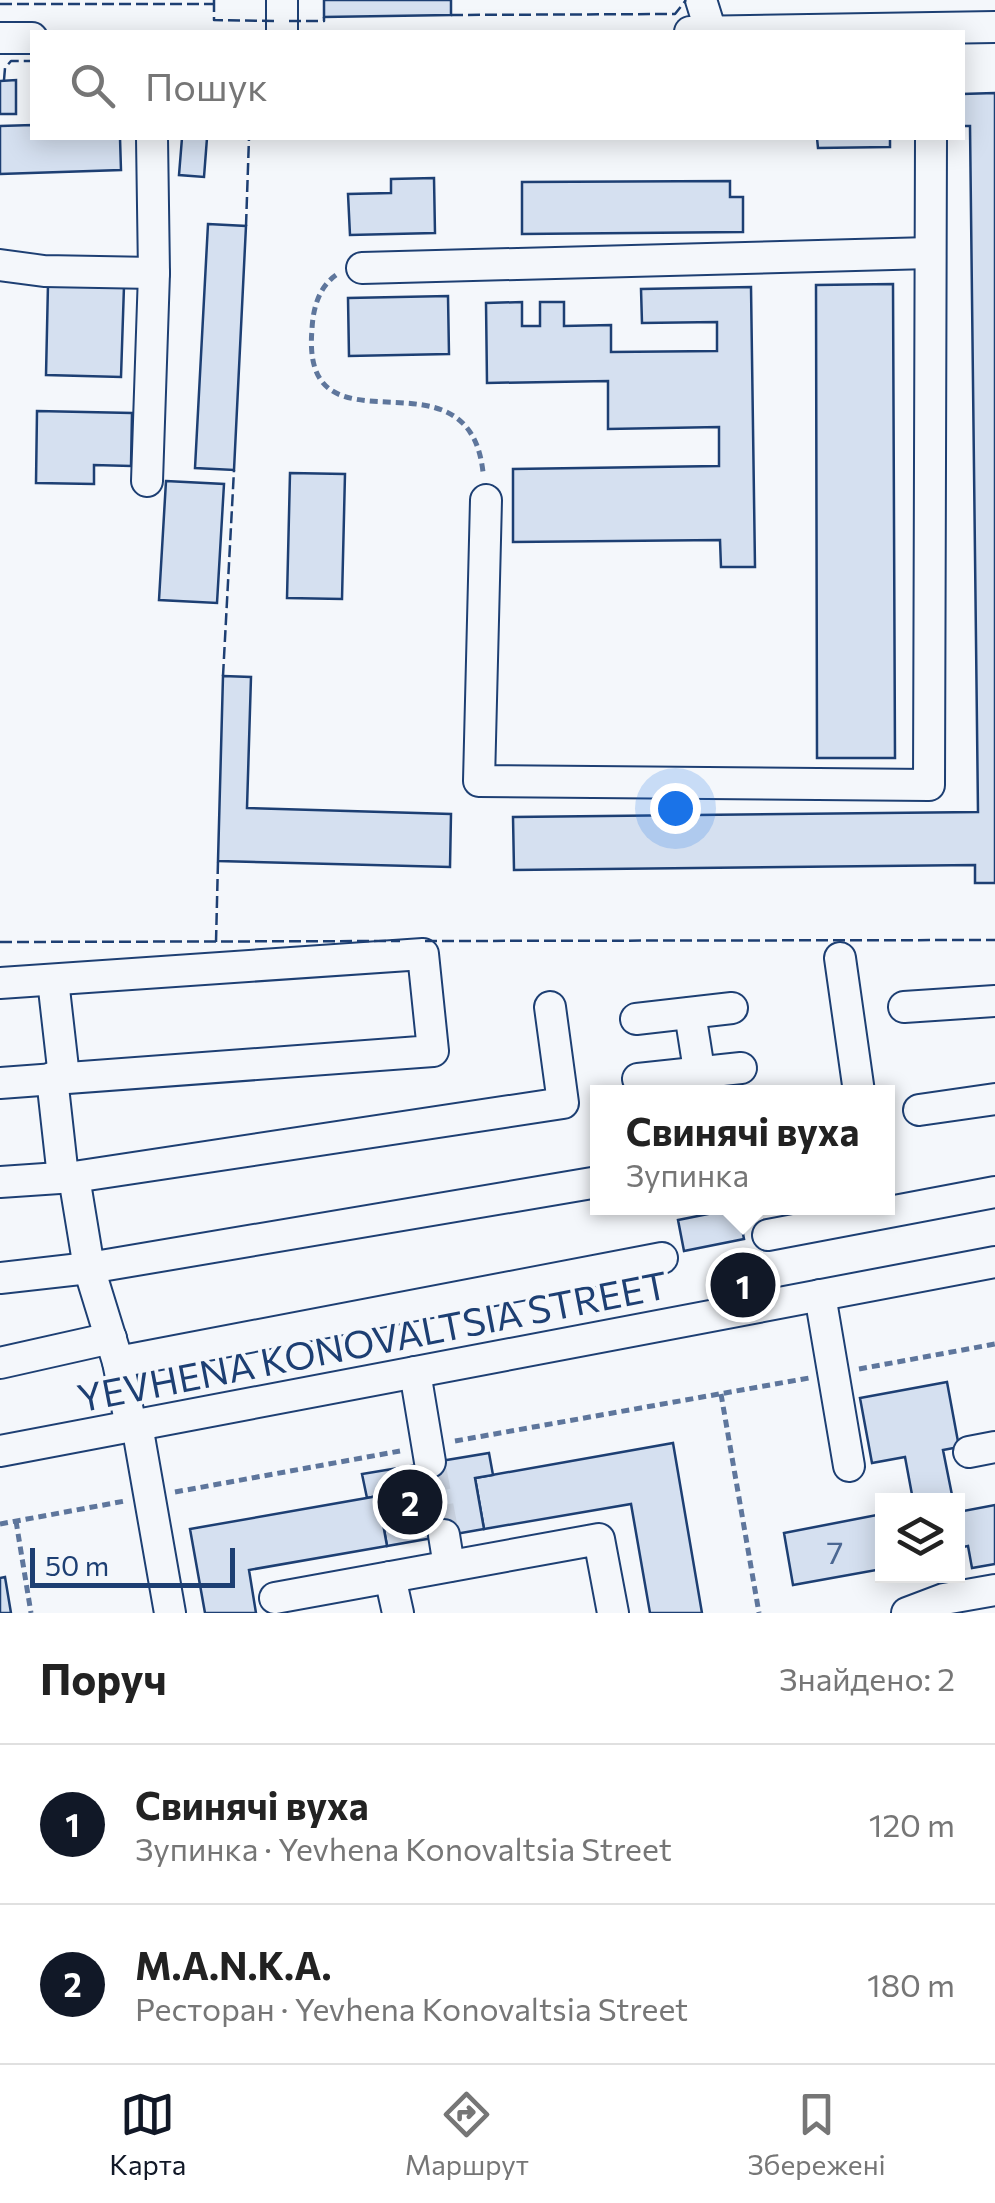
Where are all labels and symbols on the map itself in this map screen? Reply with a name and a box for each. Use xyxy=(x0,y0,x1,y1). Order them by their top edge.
your location xyxy=(650,783,701,834)
pin: 1 xyxy=(710,1248,776,1322)
street label: YEVHENA KONOVALTSIA STREET xyxy=(73,1260,671,1420)
pin: 2 xyxy=(378,1464,442,1540)
house number: 7 xyxy=(827,1531,843,1571)
scale bar xyxy=(30,1543,235,1588)

